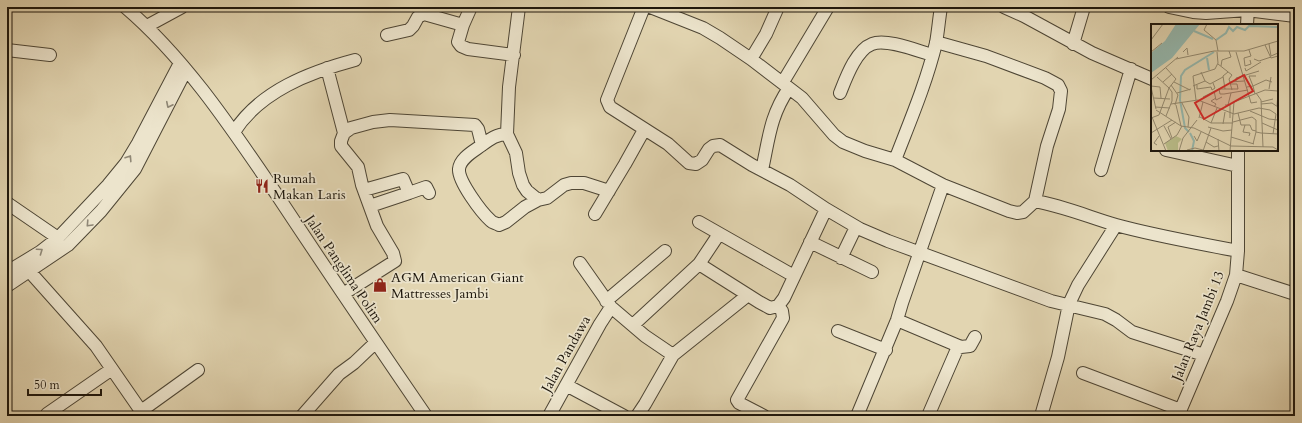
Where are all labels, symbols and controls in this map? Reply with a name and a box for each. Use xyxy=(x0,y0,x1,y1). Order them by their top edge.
inset map xyxy=(1151,24,1278,151)
one-way arrow xyxy=(166,101,174,109)
one-way arrow xyxy=(124,155,131,162)
place label: Rumah Makan Laris xyxy=(273,169,346,204)
restaurant icon: Rumah Makan Laris xyxy=(254,178,270,194)
street label: Jalan Panglima Polim xyxy=(300,210,387,327)
one-way arrow xyxy=(87,219,94,227)
one-way arrow xyxy=(36,248,43,256)
place label: AGM American Giant Mattresses Jambi xyxy=(391,268,524,303)
street label: Jalan Raya Jambi 13 xyxy=(1166,268,1229,386)
shop icon: AGM American Giant Mattresses Jambi xyxy=(372,277,388,293)
street label: Jalan Pandawa xyxy=(536,312,595,398)
scale bar xyxy=(28,371,101,397)
text: 50 m xyxy=(34,377,61,393)

